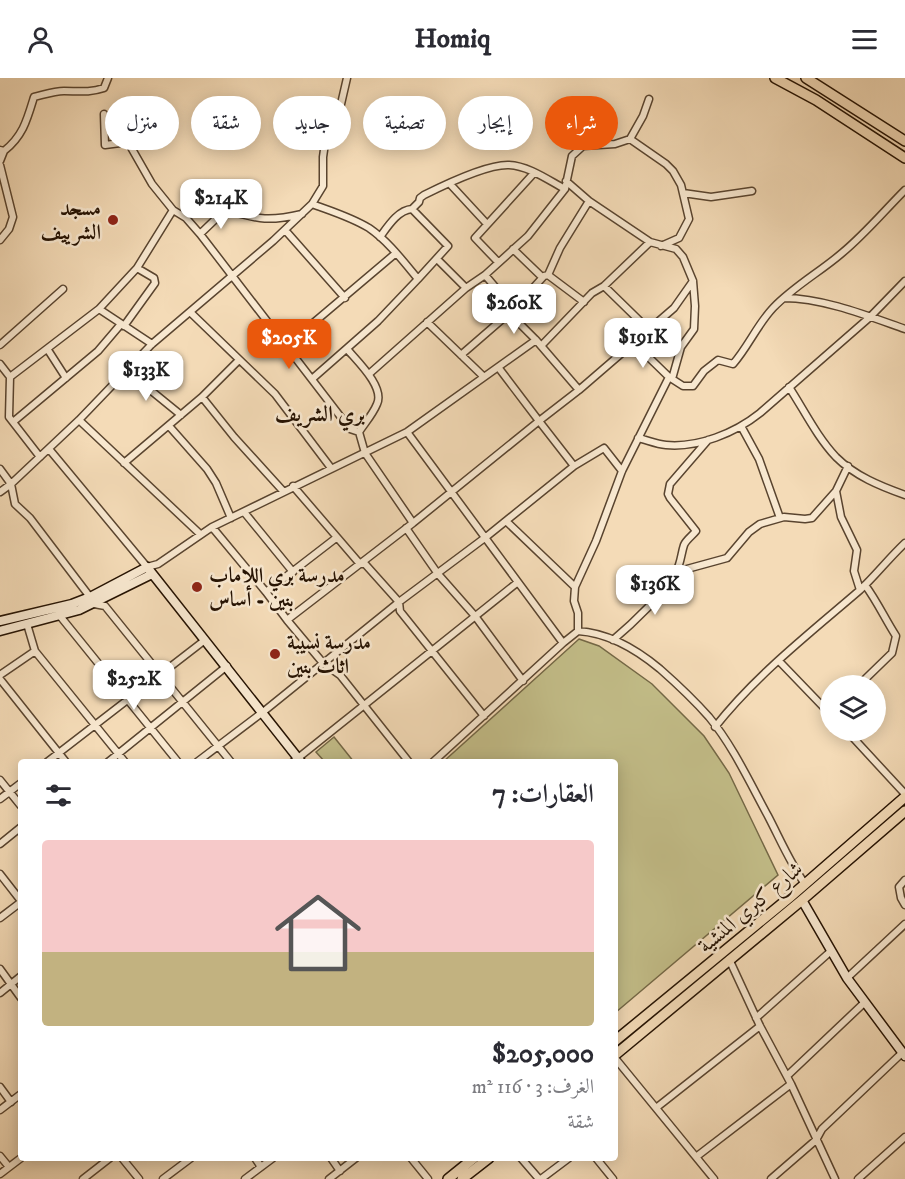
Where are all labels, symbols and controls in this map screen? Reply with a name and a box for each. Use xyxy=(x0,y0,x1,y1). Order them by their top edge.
text: Homiq xyxy=(415,22,491,56)
icon: person xyxy=(24,23,57,56)
icon: menu xyxy=(848,23,881,56)
chip: منزل xyxy=(105,96,179,150)
chip: شقة xyxy=(191,96,261,150)
chip: جديد xyxy=(273,96,351,150)
chip: تصفية xyxy=(363,96,446,150)
chip: إيجار xyxy=(458,96,533,150)
chip: شراء xyxy=(545,96,618,150)
pin: $214K xyxy=(179,179,263,230)
text: $214K xyxy=(194,186,248,211)
place label: مسجد الشرييف xyxy=(41,196,101,246)
marker: مسجد الشرييف xyxy=(106,213,120,227)
pin: $260K xyxy=(472,284,556,335)
text: $260K xyxy=(486,291,542,316)
pin: $191K xyxy=(601,318,685,369)
pin: $205K xyxy=(247,319,331,370)
text: $191K xyxy=(618,325,668,350)
text: $205K xyxy=(261,326,317,351)
pin: $133K xyxy=(104,351,188,402)
text: $133K xyxy=(122,358,170,383)
district label: بري الشريف xyxy=(275,401,365,432)
place label: مدرسة بري اللاماب بنين - أساس xyxy=(209,563,345,613)
pin: $136K xyxy=(613,565,697,616)
text: $136K xyxy=(630,572,680,597)
marker: مدرسة بري اللاماب بنين - أساس xyxy=(190,580,204,594)
place label: مدرسة نسيبة اثاث بنين xyxy=(287,630,371,680)
marker: مدرسة نسيبة اثاث بنين xyxy=(268,647,282,661)
pin: $252K xyxy=(92,660,176,711)
text: $252K xyxy=(107,667,161,692)
map controls xyxy=(820,675,886,741)
button: layers xyxy=(820,675,886,741)
text: العقارات: 7 xyxy=(492,778,594,811)
icon: filters xyxy=(42,779,75,812)
street label: شارع كبري المنشية xyxy=(693,856,811,962)
icon: home xyxy=(264,879,372,987)
text: $205,000 xyxy=(492,1038,594,1071)
text: الغرف: 3 · 116 m² xyxy=(472,1075,594,1100)
text: شقة xyxy=(568,1110,594,1135)

